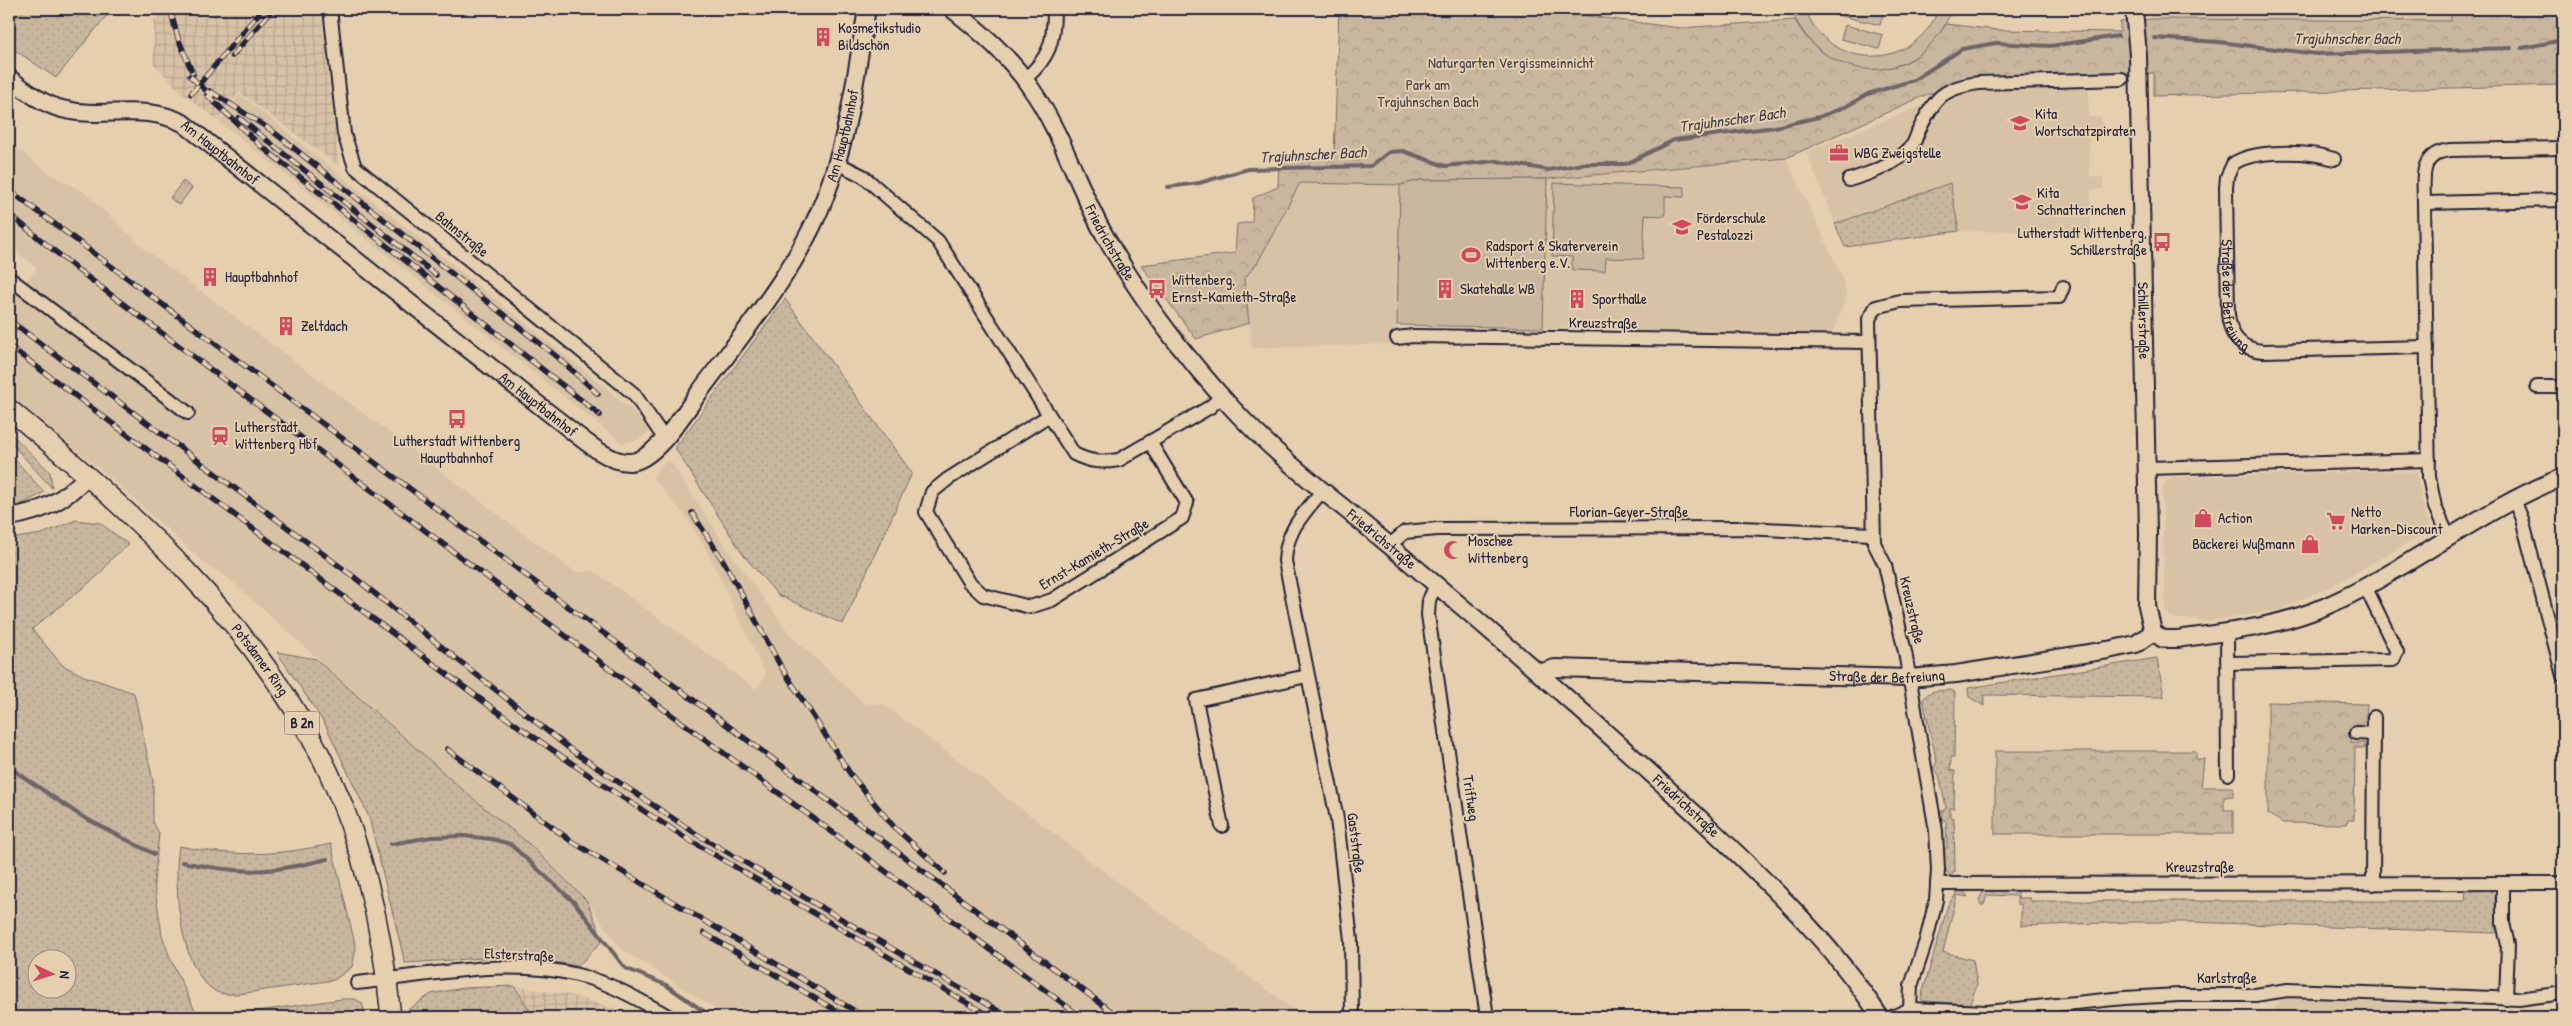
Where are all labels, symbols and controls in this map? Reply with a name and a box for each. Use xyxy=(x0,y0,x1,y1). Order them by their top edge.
place label: Kosmetikstudio Bildschön xyxy=(838,17,921,55)
building icon: Kosmetikstudio Bildschön xyxy=(812,26,834,48)
water label: Trajuhnscher Bach xyxy=(2294,27,2402,49)
park label: Naturgarten Vergissmeinnicht xyxy=(1428,52,1595,73)
park label: Park am Trajuhnschen Bach xyxy=(1378,74,1478,112)
street label: Am Hauptbahnhof xyxy=(821,87,864,184)
water label: Trajuhnscher Bach xyxy=(1678,101,1788,137)
place label: Kita Wortschatzpiraten xyxy=(2035,103,2136,141)
school or university icon: Kita Wortschatzpiraten xyxy=(2009,112,2031,134)
street label: Am Hauptbahnhof xyxy=(177,114,264,190)
water label: Trajuhnscher Bach xyxy=(1259,140,1368,168)
office icon: WBG Zweigstelle xyxy=(1828,142,1850,164)
place label: WBG Zweigstelle xyxy=(1854,142,1941,163)
place label: Kita Schnatterinchen xyxy=(2037,182,2126,220)
school or university icon: Kita Schnatterinchen xyxy=(2011,191,2033,213)
street label: Friedrichstraße xyxy=(1080,200,1140,285)
street label: Bahnstraße xyxy=(431,206,493,262)
place label: Förderschule Pestalozzi xyxy=(1696,207,1766,245)
school or university icon: Förderschule Pestalozzi xyxy=(1671,216,1693,238)
place label: Lutherstadt Wittenberg, Schillerstraße xyxy=(2018,222,2147,260)
bus stop icon: Lutherstadt Wittenberg, Schillerstraße xyxy=(2151,231,2173,253)
place label: Radsport & Skaterverein Wittenberg e.V. xyxy=(1486,235,1619,273)
street label: Straße der Befreiung xyxy=(2217,239,2254,356)
sports icon: Radsport & Skaterverein Wittenberg e.V. xyxy=(1460,244,1482,266)
building icon: Hauptbahnhof xyxy=(199,266,221,288)
place label: Hauptbahnhof xyxy=(225,266,299,287)
place label: Wittenberg, Ernst-Kamieth-Straße xyxy=(1172,269,1297,307)
bus stop icon: Wittenberg, Ernst-Kamieth-Straße xyxy=(1146,278,1168,300)
building icon: Skatehalle WB xyxy=(1434,278,1456,300)
place label: Skatehalle WB xyxy=(1460,278,1535,299)
street label: Schillerstraße xyxy=(2133,282,2155,360)
building icon: Sporthalle xyxy=(1566,288,1588,310)
place label: Sporthalle xyxy=(1592,288,1647,309)
street label: Kreuzstraße xyxy=(1569,311,1637,334)
building icon: Zeltdach xyxy=(275,315,297,337)
place label: Zeltdach xyxy=(301,315,348,336)
street label: Am Hauptbahnhof xyxy=(495,367,582,442)
bus stop icon: Lutherstadt Wittenberg Hauptbahnhof xyxy=(446,408,468,430)
place label: Lutherstadt Wittenberg Hbf xyxy=(235,416,318,454)
station icon: Lutherstadt Wittenberg Hbf xyxy=(209,425,231,447)
place label: Lutherstadt Wittenberg Hauptbahnhof xyxy=(394,430,520,468)
street label: Florian-Geyer-Straße xyxy=(1569,501,1688,522)
place label: Netto Marken-Discount xyxy=(2351,501,2444,539)
street label: Friedrichstraße xyxy=(1342,503,1421,574)
shop icon: Action xyxy=(2192,507,2214,529)
place label: Action xyxy=(2218,507,2253,528)
supermarket icon: Netto Marken-Discount xyxy=(2325,510,2347,532)
street label: Ernst-Kamieth-Straße xyxy=(1035,512,1153,595)
place label: Moschee Wittenberg xyxy=(1468,530,1529,568)
place label: Bäckerei Wußmann xyxy=(2192,533,2295,554)
shop icon: Bäckerei Wußmann xyxy=(2299,533,2321,555)
mosque icon: Moschee Wittenberg xyxy=(1442,539,1464,561)
street label: Kreuzstraße xyxy=(1895,574,1930,646)
street label: Potsdamer Ring xyxy=(227,619,294,700)
street label: Straße der Befreiung xyxy=(1829,664,1946,688)
road number: B 2n xyxy=(284,711,320,734)
street label: Friedrichstraße xyxy=(1648,768,1725,842)
street label: Triftweg xyxy=(1458,774,1485,823)
street label: Gaststraße xyxy=(1342,812,1371,874)
street label: Kreuzstraße xyxy=(2166,856,2234,877)
street label: Elsterstraße xyxy=(484,942,554,967)
north arrow xyxy=(28,948,78,998)
street label: Karlstraße xyxy=(2197,967,2257,988)
text: N xyxy=(56,971,75,980)

